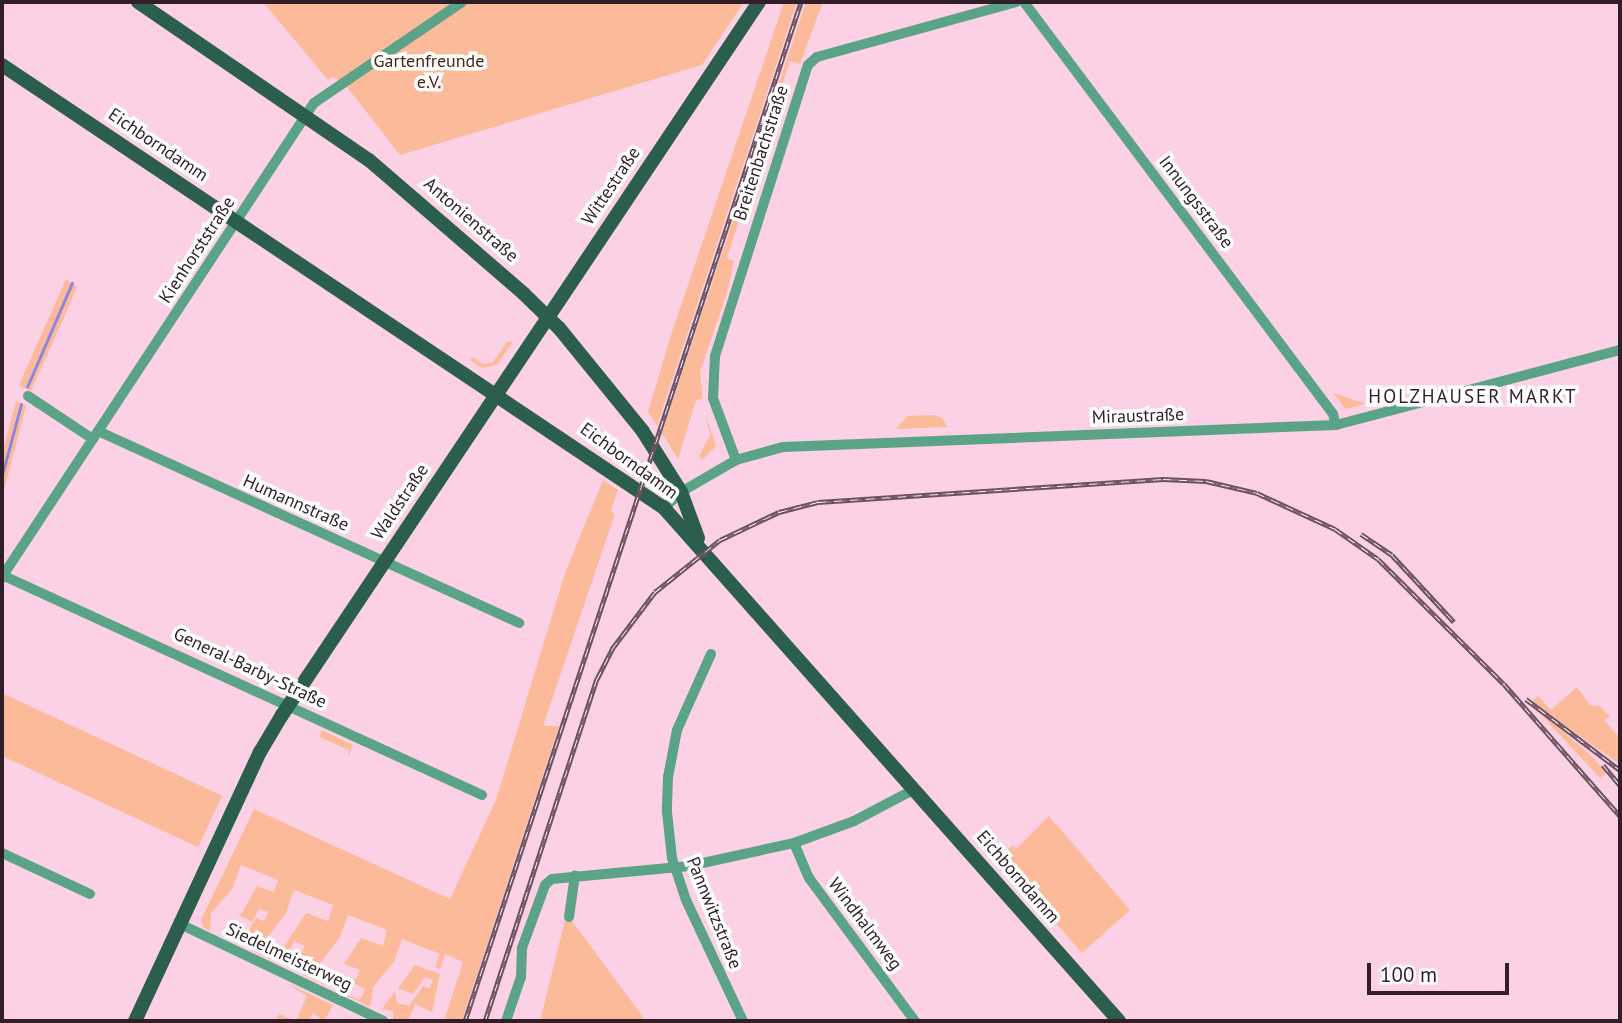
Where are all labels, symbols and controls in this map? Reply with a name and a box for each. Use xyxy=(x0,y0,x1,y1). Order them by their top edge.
park label: Gartenfreunde e.V. xyxy=(374,51,484,94)
street label: Breitenbachstraße xyxy=(729,83,793,223)
street label: Eichborndamm xyxy=(104,104,212,186)
street label: Wittestraße xyxy=(577,143,645,229)
street label: Innungsstraße xyxy=(1154,151,1238,253)
street label: Antonienstraße xyxy=(419,173,523,267)
street label: Kienhorststraße xyxy=(155,193,239,307)
district label: HOLZHAUSER MARKT xyxy=(1370,386,1576,408)
street label: Miraustraße xyxy=(1091,404,1185,428)
street label: Eichborndamm xyxy=(576,418,682,504)
street label: Waldstraße xyxy=(367,460,433,544)
street label: Humannstraße xyxy=(240,470,352,536)
street label: General-Barby-Straße xyxy=(170,623,330,713)
street label: Eichborndamm xyxy=(972,826,1064,928)
street label: Pannwitzstraße xyxy=(682,854,746,972)
street label: Windhalmweg xyxy=(823,874,907,974)
street label: Siedelmeisterweg xyxy=(223,918,355,996)
scale bar xyxy=(1370,950,1512,994)
text: 100 m xyxy=(1380,961,1437,988)

